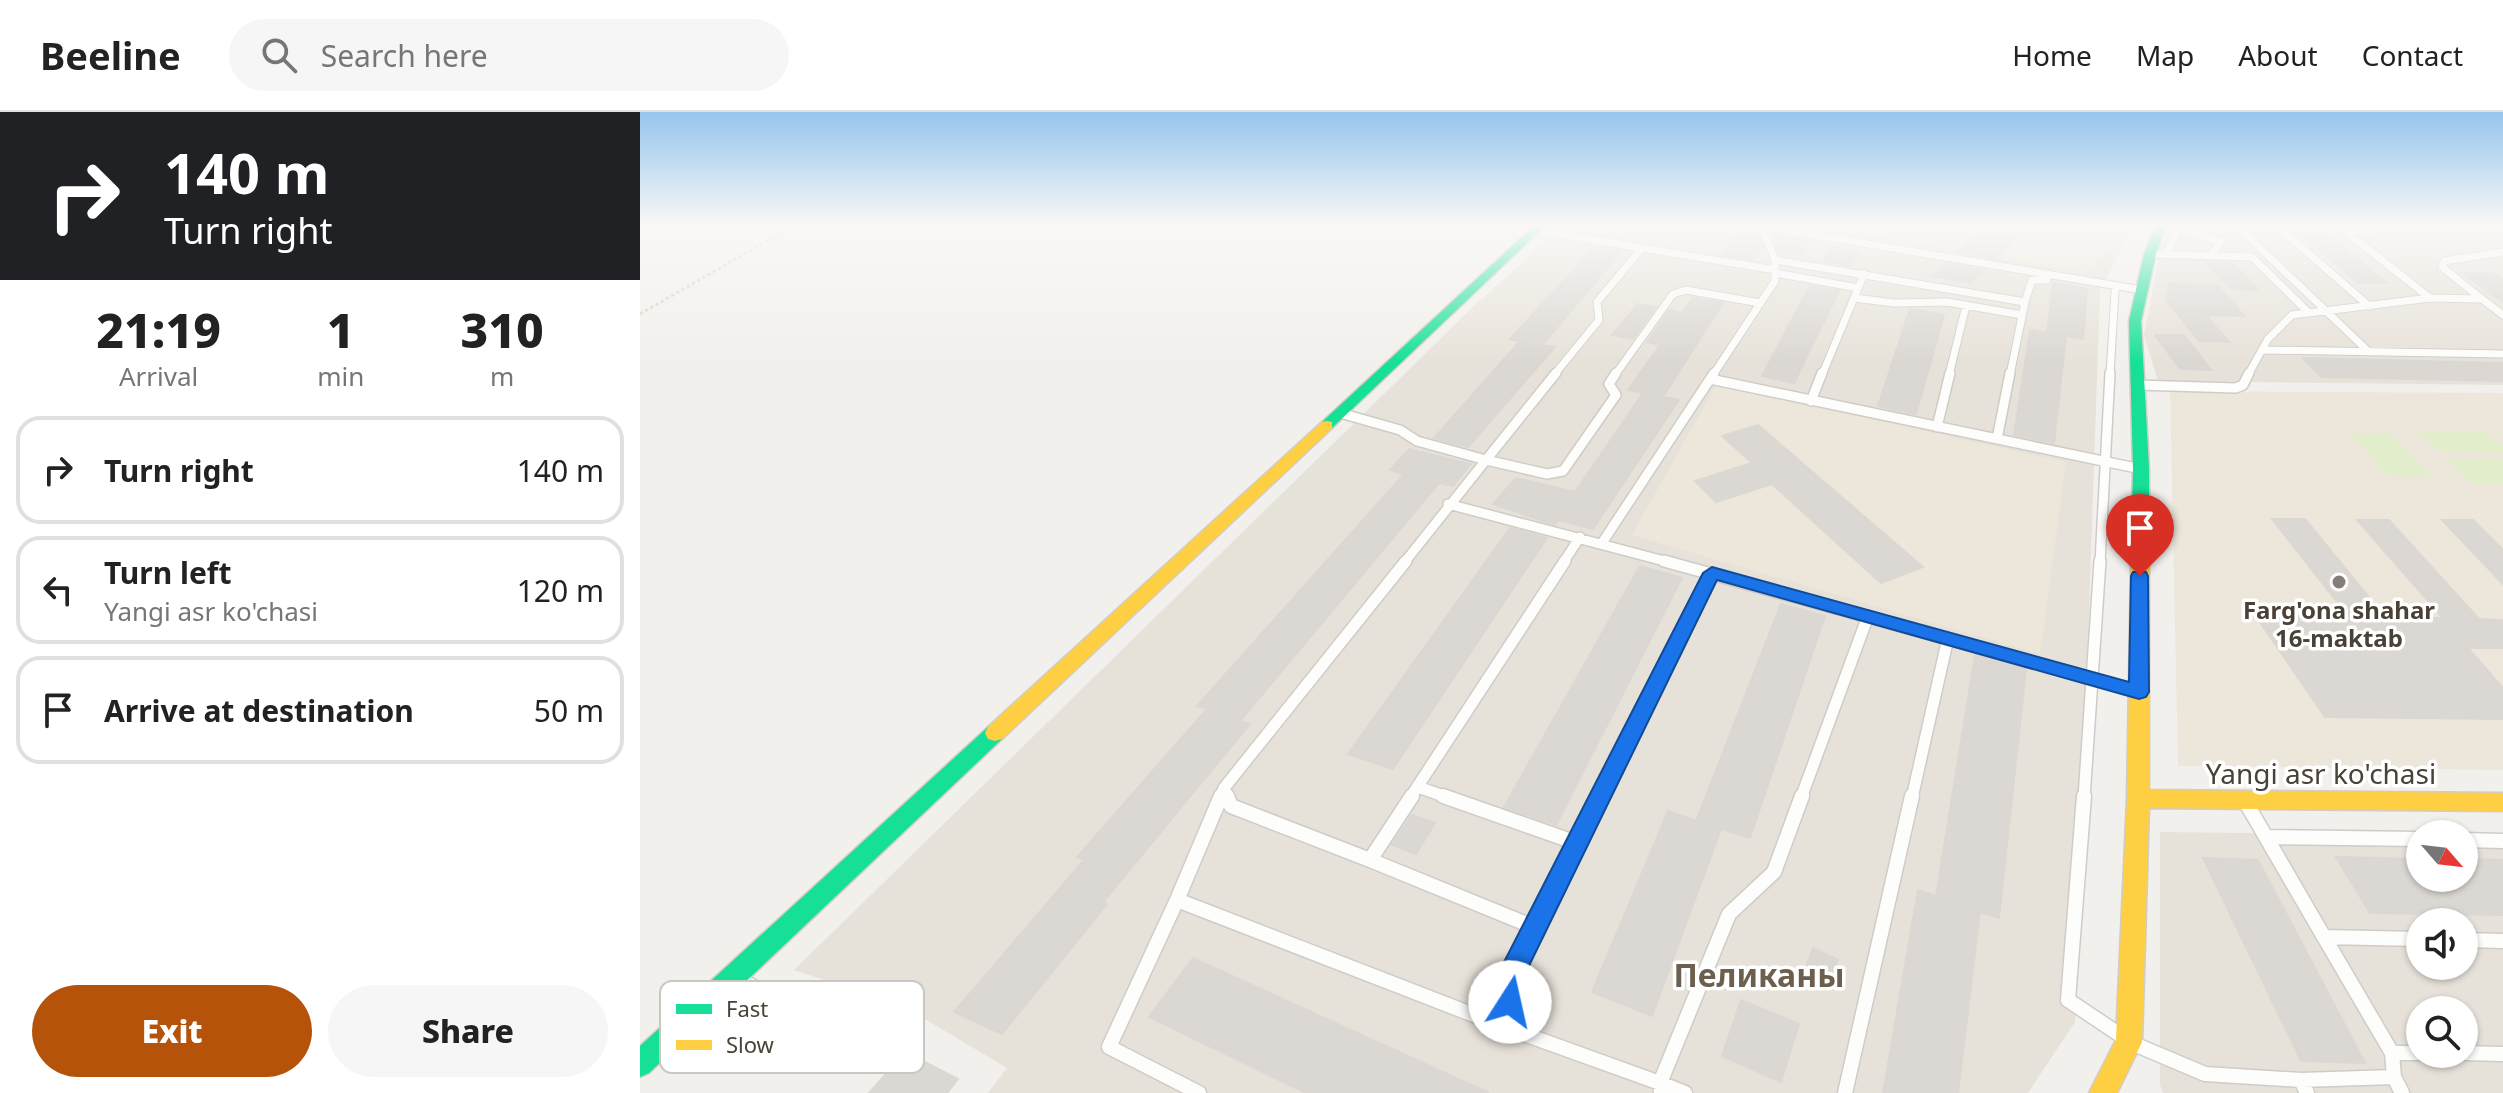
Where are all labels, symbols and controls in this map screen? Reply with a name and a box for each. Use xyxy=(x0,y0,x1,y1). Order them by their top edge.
search box xyxy=(229,19,789,91)
text: Beeline xyxy=(40,29,181,81)
icon: search xyxy=(257,33,301,77)
text: Search here xyxy=(321,35,488,76)
text: Home xyxy=(2012,36,2092,74)
text: Map xyxy=(2136,36,2194,74)
text: About xyxy=(2238,36,2318,74)
text: Contact xyxy=(2362,36,2463,74)
text: 140 m xyxy=(164,134,329,210)
icon: right xyxy=(32,144,136,248)
text: Turn right xyxy=(164,206,332,255)
text: 21:19 xyxy=(96,297,221,362)
text: 1 xyxy=(327,297,355,362)
text: 310 xyxy=(461,297,544,362)
text: Arrival xyxy=(119,358,198,394)
text: min xyxy=(317,358,364,394)
text: m xyxy=(490,358,514,394)
icon: right xyxy=(36,448,80,492)
text: Turn right xyxy=(104,450,254,491)
text: 140 m xyxy=(517,450,604,491)
pin xyxy=(2106,494,2174,576)
icon: arrive xyxy=(2118,506,2162,550)
text: Turn left xyxy=(104,552,232,593)
icon: left xyxy=(36,568,80,612)
text: 120 m xyxy=(517,570,604,611)
marker: Farg'ona shahar 16-maktab xyxy=(2330,573,2348,591)
text: Yangi asr ko'chasi xyxy=(104,593,318,629)
place label: Farg'ona shahar 16-maktab xyxy=(2243,593,2435,654)
icon: arrive xyxy=(36,688,80,732)
text: Arrive at destination xyxy=(104,690,414,731)
text: 50 m xyxy=(534,690,604,731)
street label: Yangi asr ko'chasi xyxy=(2206,754,2436,792)
north arrow xyxy=(2406,820,2478,892)
map controls xyxy=(2406,820,2478,1068)
button: sound xyxy=(2406,908,2478,980)
district label: Пеликаны xyxy=(1673,953,1845,996)
position arrow xyxy=(1468,960,1552,1044)
legend xyxy=(660,981,924,1073)
button: Exit xyxy=(32,985,312,1077)
button: Share xyxy=(328,985,608,1077)
text: Fast xyxy=(726,993,768,1023)
button: search xyxy=(2406,996,2478,1068)
text: Slow xyxy=(726,1029,775,1059)

